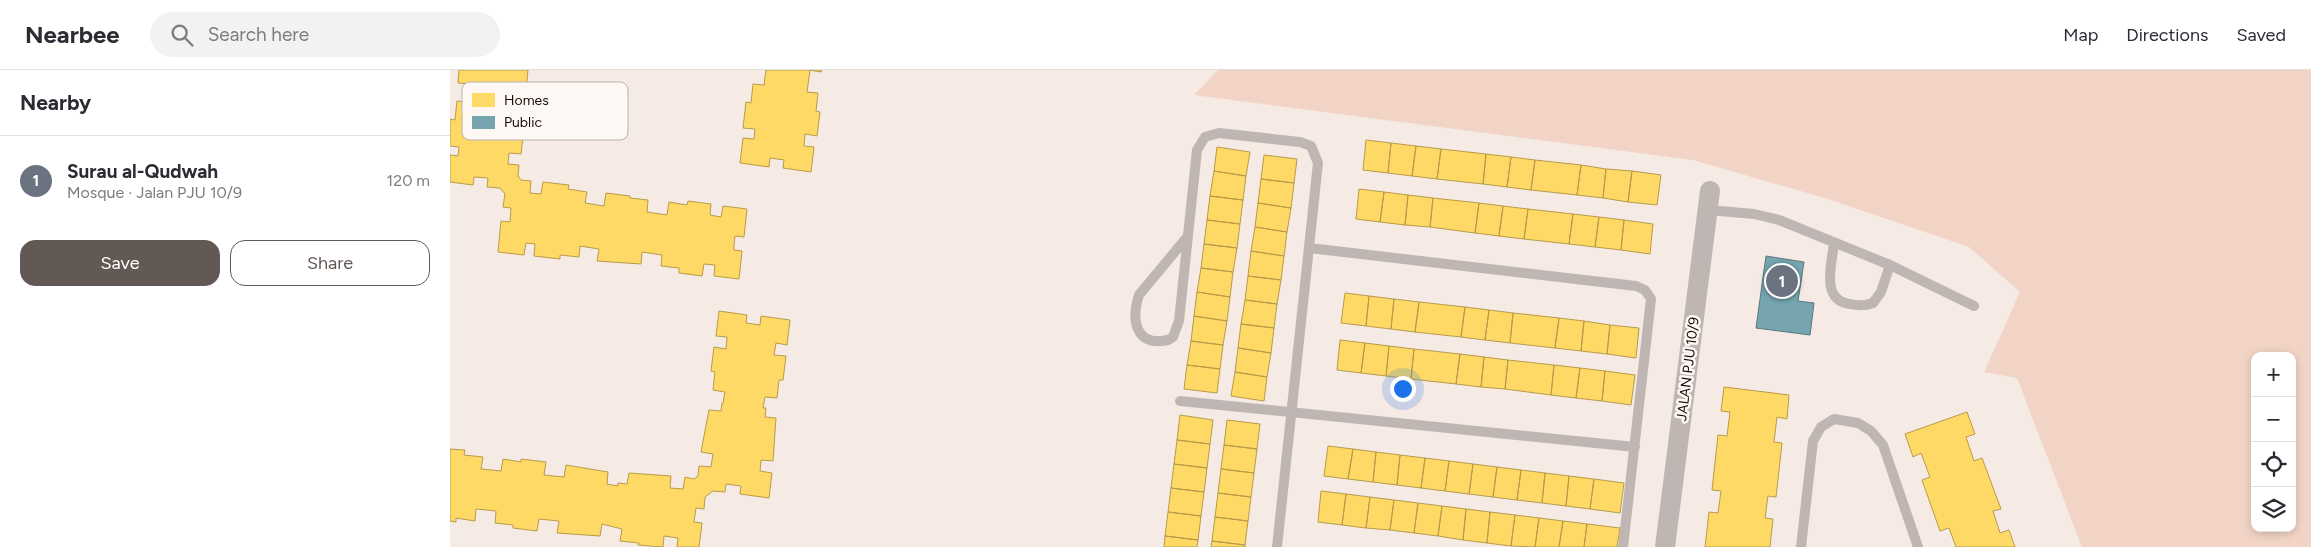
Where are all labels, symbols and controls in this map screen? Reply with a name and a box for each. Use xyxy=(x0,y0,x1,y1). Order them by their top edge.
search box xyxy=(150,12,500,57)
text: Nearbee xyxy=(25,20,120,49)
icon: search xyxy=(168,21,196,49)
text: Search here xyxy=(208,23,309,46)
text: Map xyxy=(2063,24,2098,46)
text: Directions xyxy=(2126,24,2208,46)
text: Saved xyxy=(2236,24,2286,46)
legend xyxy=(462,82,628,140)
text: Nearby xyxy=(20,90,91,115)
text: Homes xyxy=(504,92,549,109)
text: Public xyxy=(504,114,542,131)
text: Surau al-Qudwah xyxy=(67,160,218,183)
text: 1 xyxy=(33,171,39,190)
text: 120 m xyxy=(387,171,430,190)
text: Mosque · Jalan PJU 10/9 xyxy=(67,183,242,202)
button: Save xyxy=(20,240,220,286)
button: Share xyxy=(230,240,430,286)
pin: 1 xyxy=(1766,262,1798,300)
street label: JALAN PJU 10/9 xyxy=(1673,316,1703,422)
map controls xyxy=(2251,352,2296,532)
button: + xyxy=(2251,352,2296,397)
your location xyxy=(1390,376,1416,402)
button: − xyxy=(2251,397,2296,442)
button: locate xyxy=(2251,442,2296,487)
button: layers xyxy=(2251,487,2296,532)

